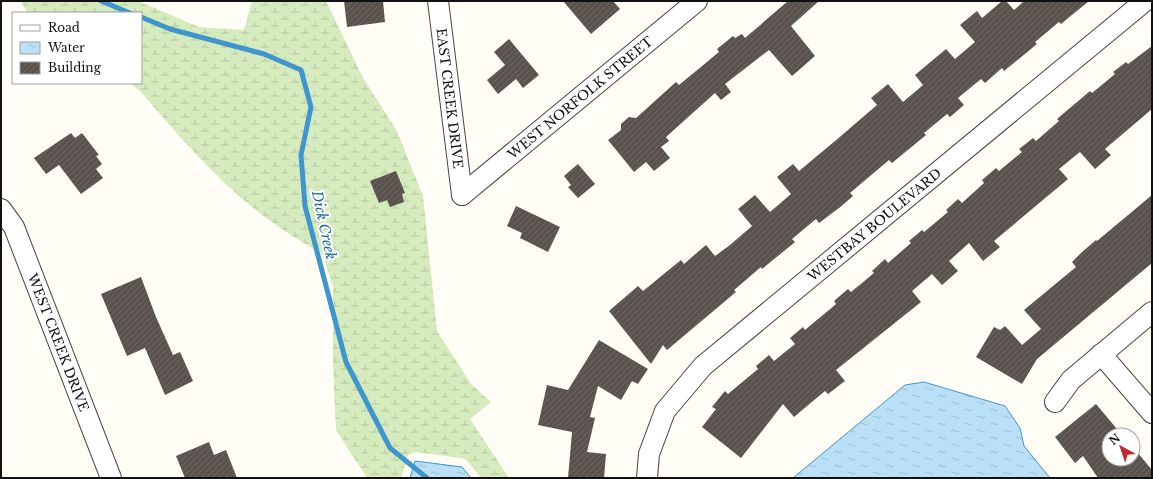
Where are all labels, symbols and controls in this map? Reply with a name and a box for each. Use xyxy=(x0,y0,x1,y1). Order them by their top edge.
legend xyxy=(12,12,142,84)
text: Road xyxy=(48,20,80,35)
street label: EAST CREEK DRIVE xyxy=(433,27,467,169)
street label: WEST NORFOLK STREET xyxy=(503,32,656,163)
text: Water xyxy=(47,40,85,55)
text: Building xyxy=(48,60,102,75)
street label: WESTBAY BOULEVARD xyxy=(803,164,945,285)
water label: Dick Creek xyxy=(308,188,340,261)
street label: WEST CREEK DRIVE xyxy=(24,270,93,414)
north arrow xyxy=(1101,427,1141,467)
text: N xyxy=(1106,430,1124,448)

